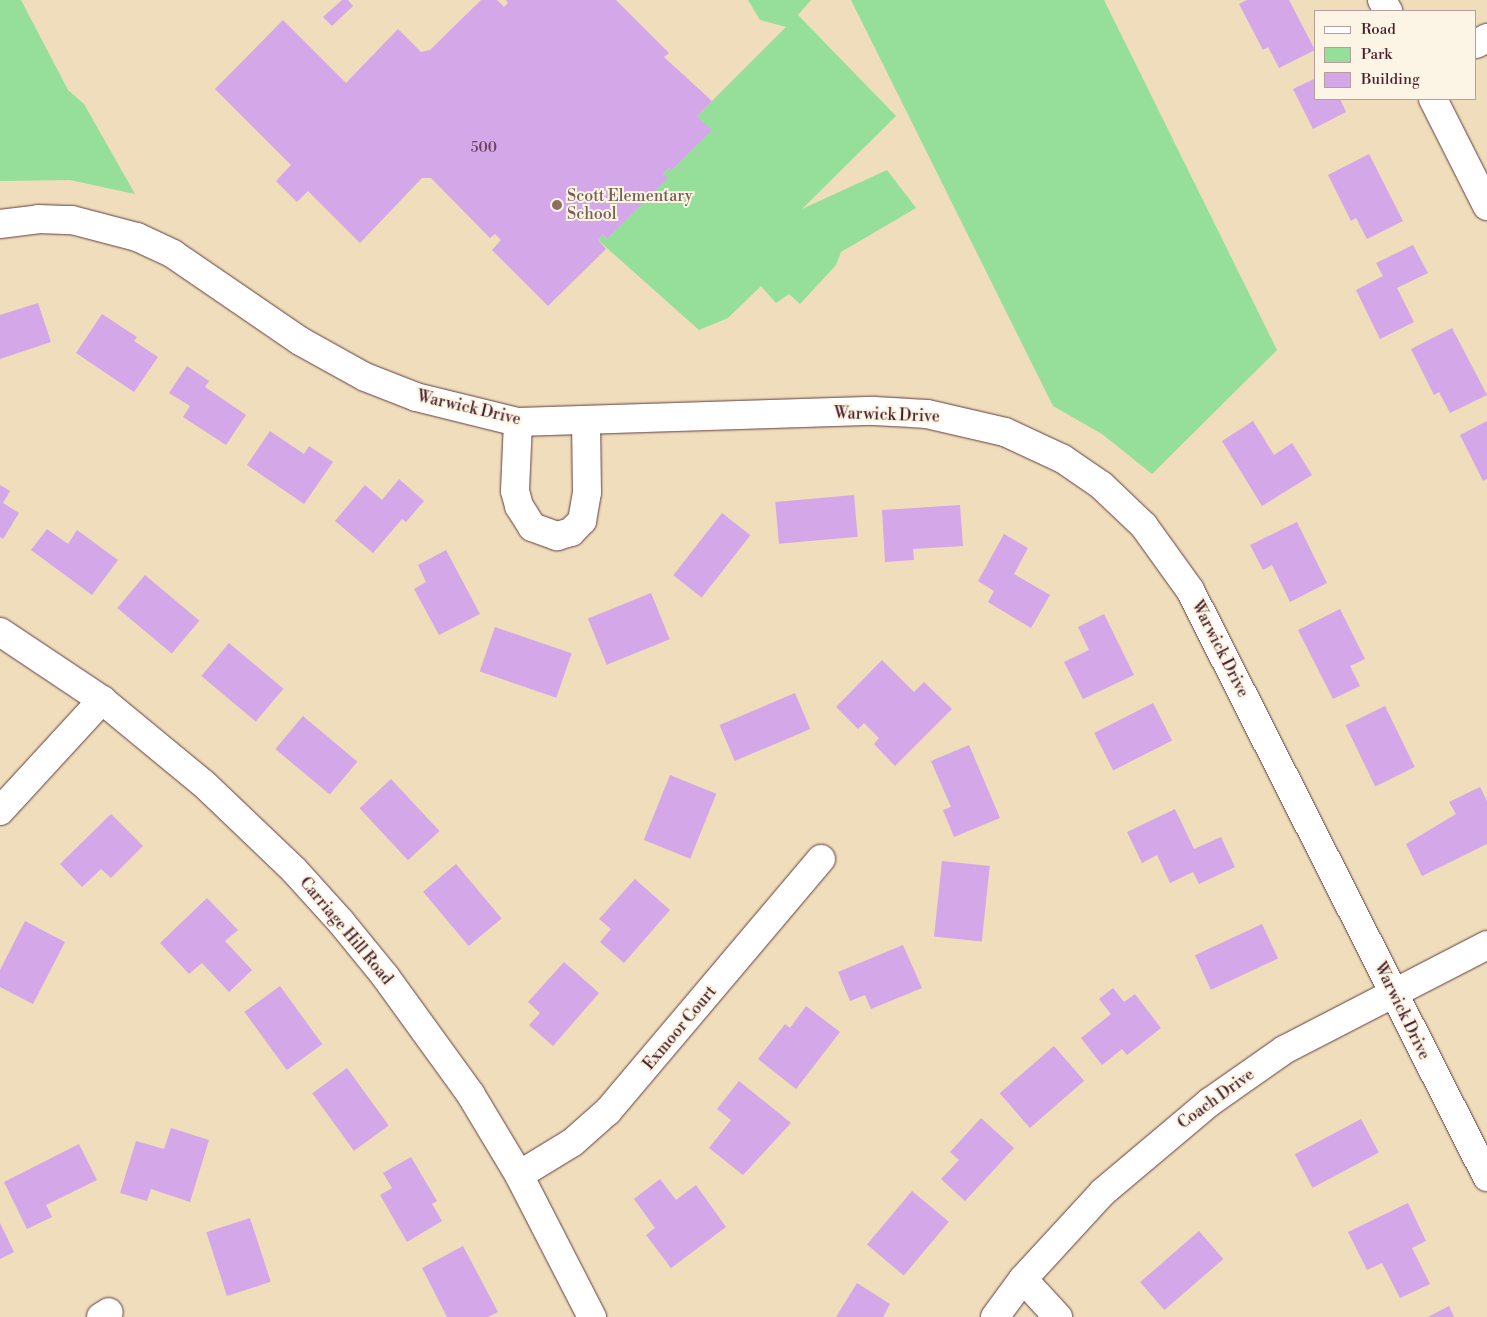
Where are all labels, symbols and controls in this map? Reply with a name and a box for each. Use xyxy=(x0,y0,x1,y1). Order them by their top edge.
legend xyxy=(1314,10,1477,100)
text: Road xyxy=(1361,20,1396,39)
text: Park xyxy=(1361,45,1392,64)
text: Building xyxy=(1361,70,1420,89)
house number: 500 xyxy=(471,140,497,156)
place label: Scott Elementary School xyxy=(567,186,693,224)
marker: Scott Elementary School xyxy=(551,199,563,211)
street label: Warwick Drive xyxy=(415,387,523,429)
street label: Warwick Drive xyxy=(834,404,940,426)
street label: Warwick Drive xyxy=(1187,597,1253,701)
street label: Carriage Hill Road xyxy=(295,873,397,989)
street label: Warwick Drive xyxy=(1370,959,1434,1063)
street label: Exmoor Court xyxy=(639,982,721,1074)
street label: Coach Drive xyxy=(1174,1065,1258,1133)

